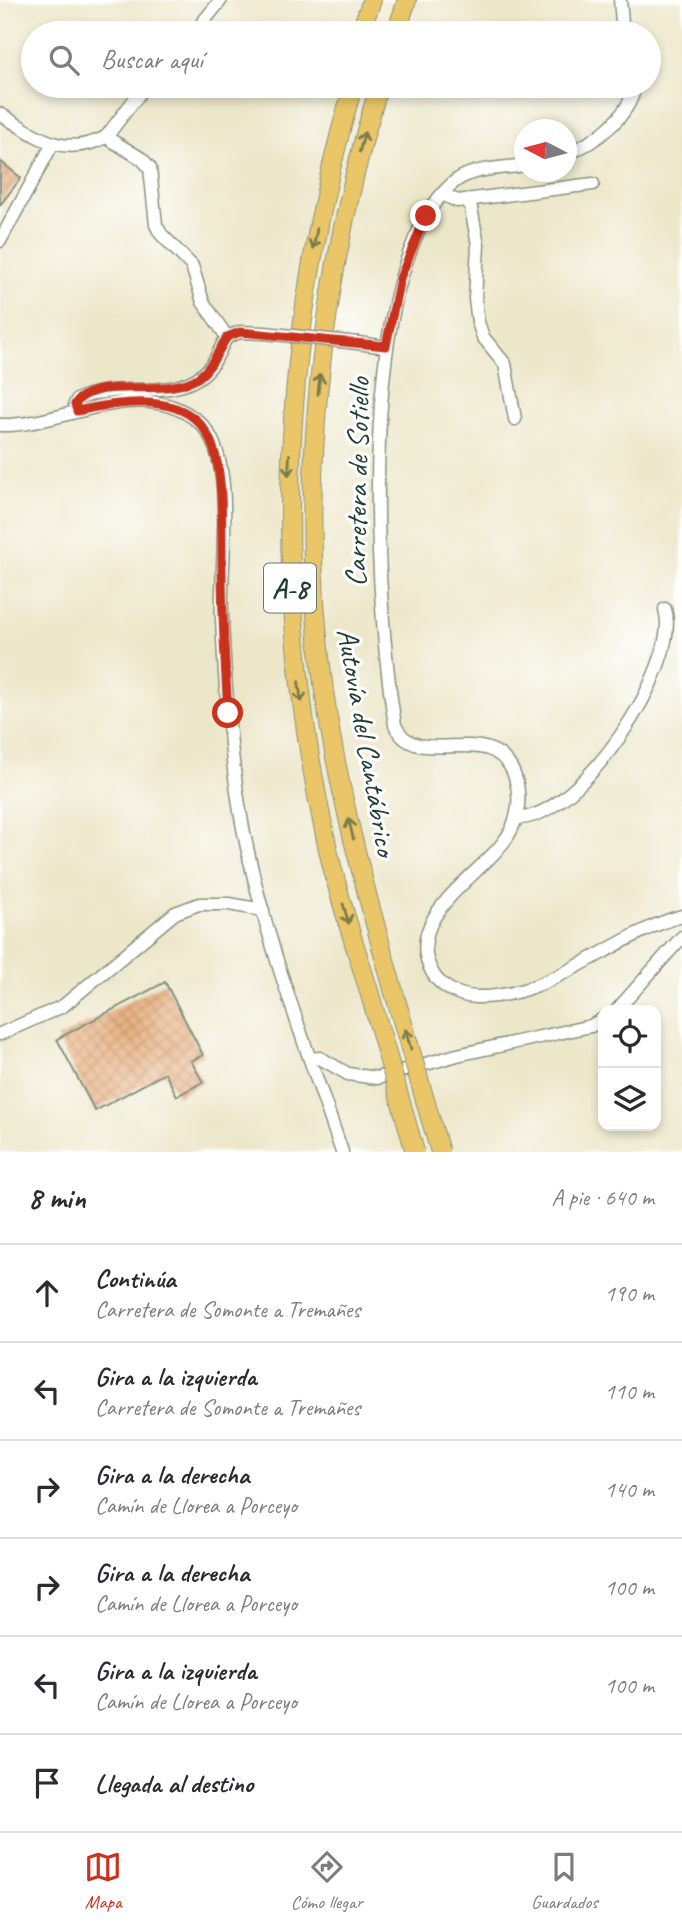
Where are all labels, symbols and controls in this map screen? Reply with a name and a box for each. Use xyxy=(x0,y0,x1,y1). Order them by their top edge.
search box xyxy=(21,21,661,98)
icon: search xyxy=(45,41,83,79)
text: Buscar aquí xyxy=(101,43,203,76)
north arrow xyxy=(514,119,577,182)
one-way arrow xyxy=(356,131,369,153)
route end xyxy=(410,200,441,231)
one-way arrow xyxy=(307,227,321,250)
one-way arrow xyxy=(312,373,325,396)
street label: Carretera de Sotiello xyxy=(336,376,378,587)
one-way arrow xyxy=(283,453,296,476)
road number: A-8 xyxy=(264,564,316,612)
street label: Autovía del Cantábrico xyxy=(328,625,406,862)
one-way arrow xyxy=(294,680,307,702)
route start xyxy=(212,697,243,728)
one-way arrow xyxy=(344,818,358,841)
one-way arrow xyxy=(341,903,354,925)
map controls xyxy=(598,1005,661,1131)
button: locate xyxy=(598,1005,661,1068)
one-way arrow xyxy=(400,1029,413,1051)
button: layers xyxy=(598,1068,661,1131)
text: 8 min xyxy=(28,1179,85,1217)
text: A pie · 640 m xyxy=(551,1183,654,1212)
text: Continúa xyxy=(95,1262,176,1295)
icon: ahead xyxy=(28,1274,66,1312)
text: 190 m xyxy=(605,1279,654,1308)
text: Carretera de Somonte a Tremañes xyxy=(95,1295,360,1324)
text: Gira a la izquierda xyxy=(95,1360,256,1393)
icon: left xyxy=(28,1372,66,1410)
text: 110 m xyxy=(605,1377,654,1406)
text: Carretera de Somonte a Tremañes xyxy=(95,1393,360,1422)
text: Gira a la derecha xyxy=(95,1458,249,1491)
icon: right xyxy=(28,1470,66,1508)
text: 140 m xyxy=(605,1475,654,1504)
text: Camín de Llorea a Porceyo xyxy=(95,1491,297,1520)
text: Gira a la derecha xyxy=(95,1556,249,1589)
icon: right xyxy=(28,1568,66,1606)
text: 100 m xyxy=(605,1573,654,1602)
text: Camín de Llorea a Porceyo xyxy=(95,1589,297,1618)
text: Gira a la izquierda xyxy=(95,1654,256,1687)
icon: left xyxy=(28,1666,66,1704)
text: 100 m xyxy=(605,1671,654,1700)
text: Camín de Llorea a Porceyo xyxy=(95,1687,297,1716)
icon: arrive xyxy=(28,1764,66,1802)
text: Llegada al destino xyxy=(95,1767,253,1800)
tab: Mapa xyxy=(84,1848,122,1914)
tab: Cómo llegar xyxy=(291,1848,363,1914)
tab: Guardados xyxy=(531,1848,598,1914)

